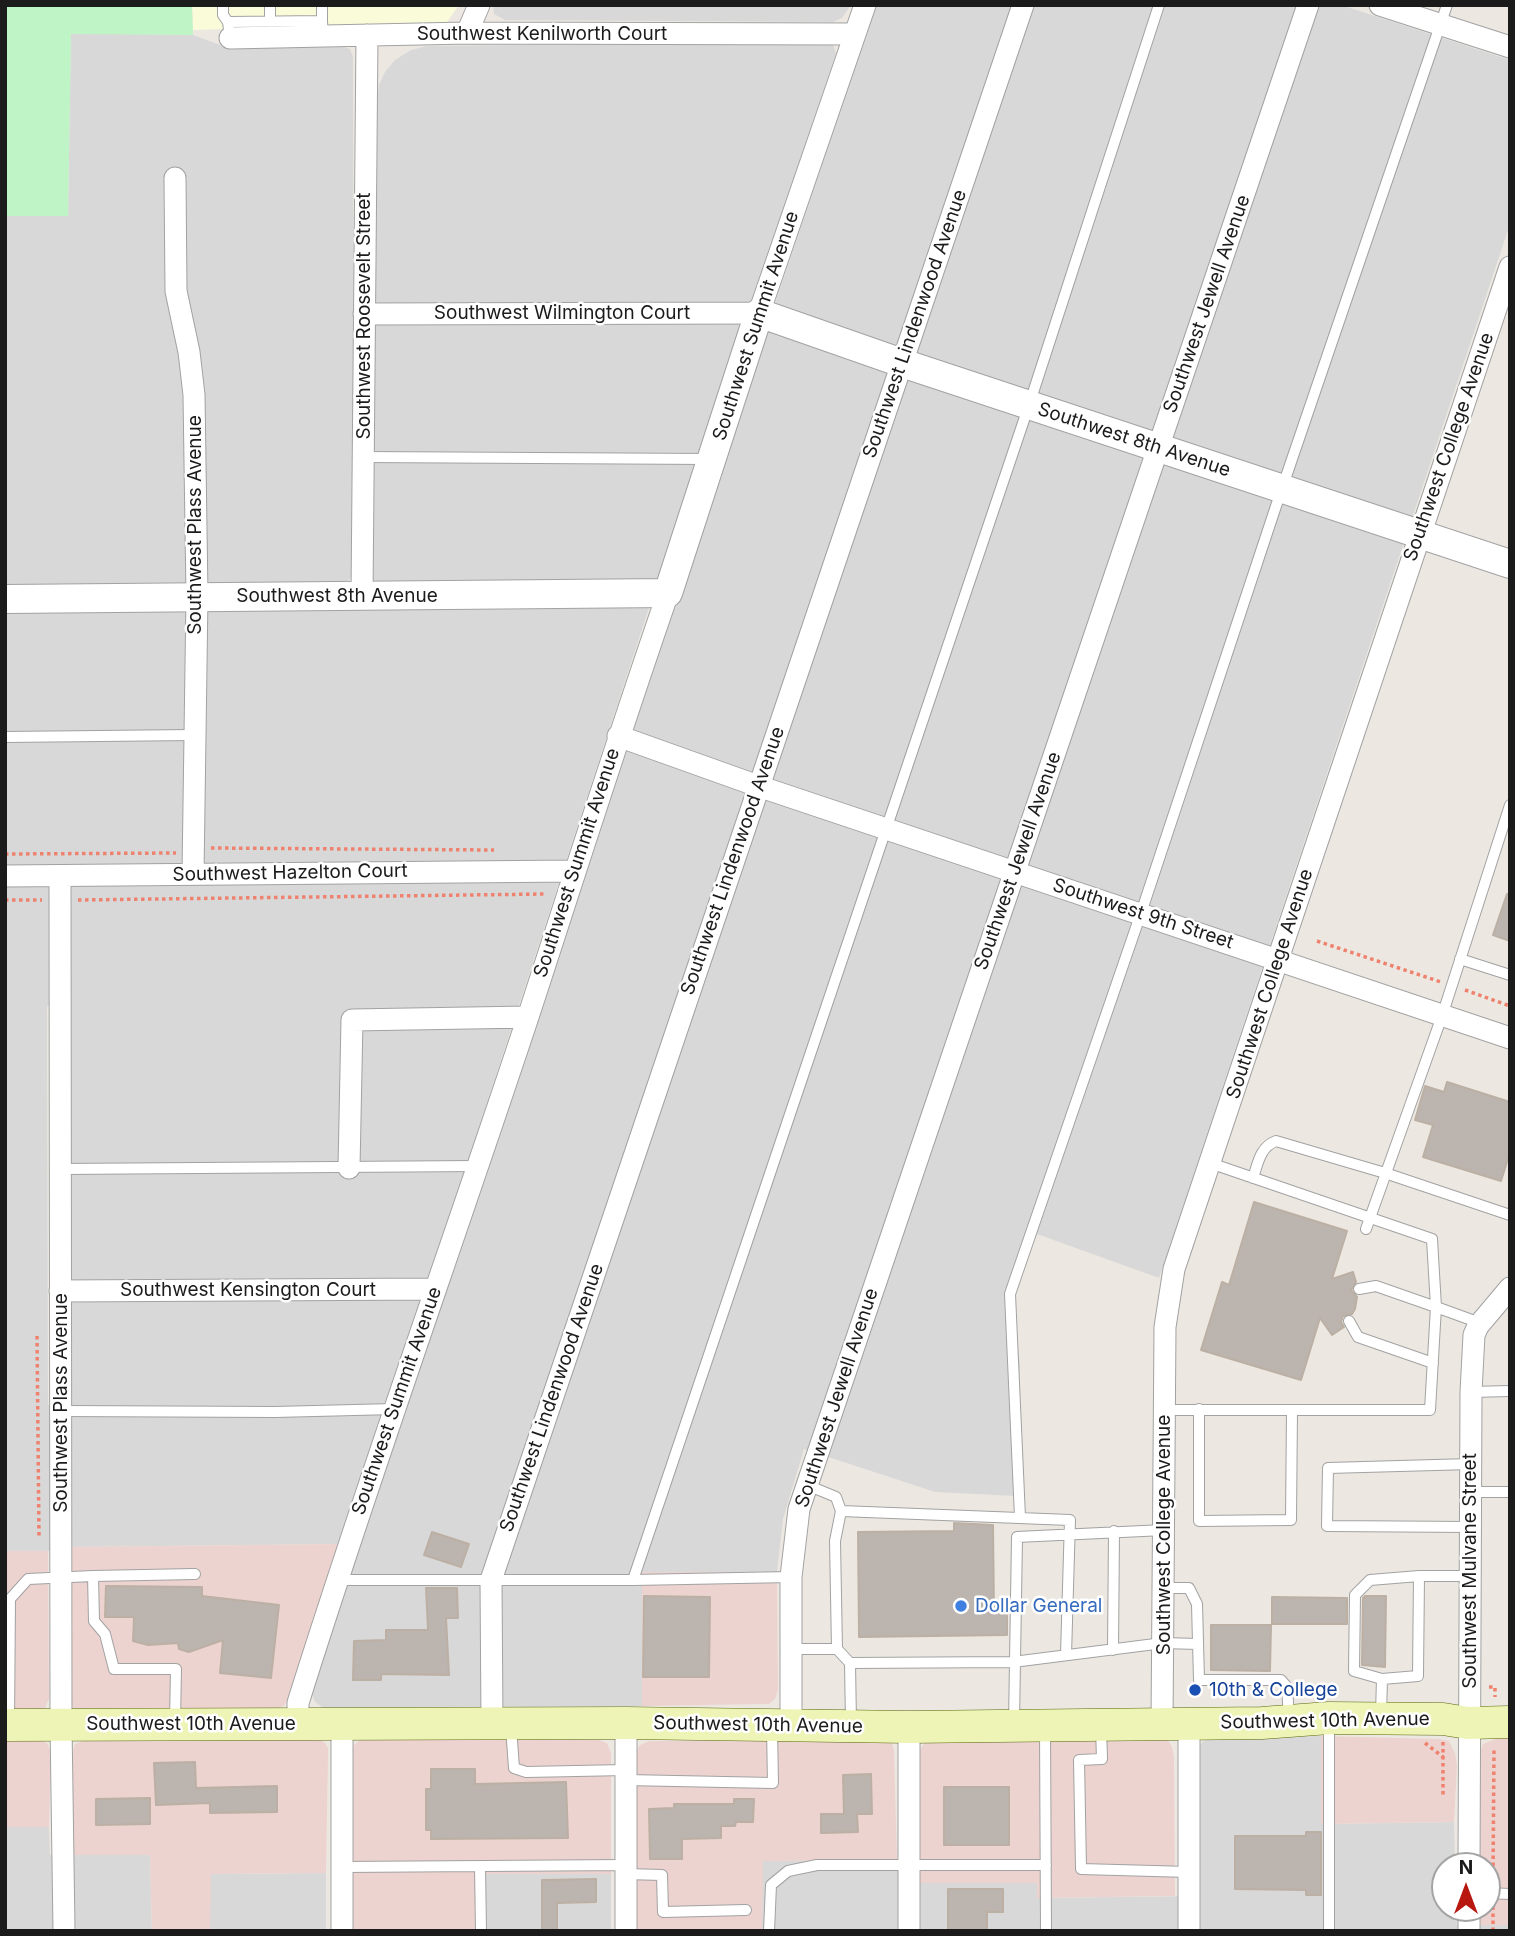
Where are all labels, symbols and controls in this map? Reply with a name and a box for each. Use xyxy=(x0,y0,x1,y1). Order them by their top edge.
street label: Southwest Kenilworth Court xyxy=(417,23,667,45)
street label: Southwest Lindenwood Avenue xyxy=(858,187,972,461)
street label: Southwest Roosevelt Street xyxy=(353,192,375,440)
street label: Southwest Jewell Avenue xyxy=(1159,192,1255,416)
street label: Southwest Summit Avenue xyxy=(708,208,804,444)
street label: Southwest Wilmington Court xyxy=(434,302,690,324)
street label: Southwest College Avenue xyxy=(1399,330,1499,564)
street label: Southwest 8th Avenue xyxy=(1035,398,1233,482)
street label: Southwest Plass Avenue xyxy=(184,415,206,635)
street label: Southwest 8th Avenue xyxy=(236,585,438,607)
street label: Southwest Lindenwood Avenue xyxy=(676,724,790,998)
street label: Southwest Summit Avenue xyxy=(529,745,625,981)
street label: Southwest Jewell Avenue xyxy=(970,749,1066,973)
street label: Southwest Hazelton Court xyxy=(172,860,408,886)
street label: Southwest College Avenue xyxy=(1222,866,1318,1102)
street label: Southwest 9th Street xyxy=(1050,874,1236,954)
street label: Southwest Lindenwood Avenue xyxy=(495,1261,609,1535)
street label: Southwest Kensington Court xyxy=(120,1279,376,1301)
street label: Southwest Summit Avenue xyxy=(347,1284,447,1518)
street label: Southwest Jewell Avenue xyxy=(791,1285,883,1511)
street label: Southwest Plass Avenue xyxy=(50,1293,72,1513)
street label: Southwest College Avenue xyxy=(1153,1415,1175,1655)
street label: Southwest Mulvane Street xyxy=(1459,1453,1481,1689)
place label: Dollar General xyxy=(975,1595,1102,1617)
marker: Dollar General xyxy=(953,1598,969,1614)
place label: 10th & College xyxy=(1209,1679,1338,1701)
marker: 10th & College xyxy=(1187,1682,1203,1698)
street label: Southwest 10th Avenue xyxy=(1220,1708,1430,1734)
street label: Southwest 10th Avenue xyxy=(653,1712,863,1738)
street label: Southwest 10th Avenue xyxy=(86,1713,296,1735)
north arrow xyxy=(1431,1852,1501,1922)
text: N xyxy=(1459,1856,1473,1879)

